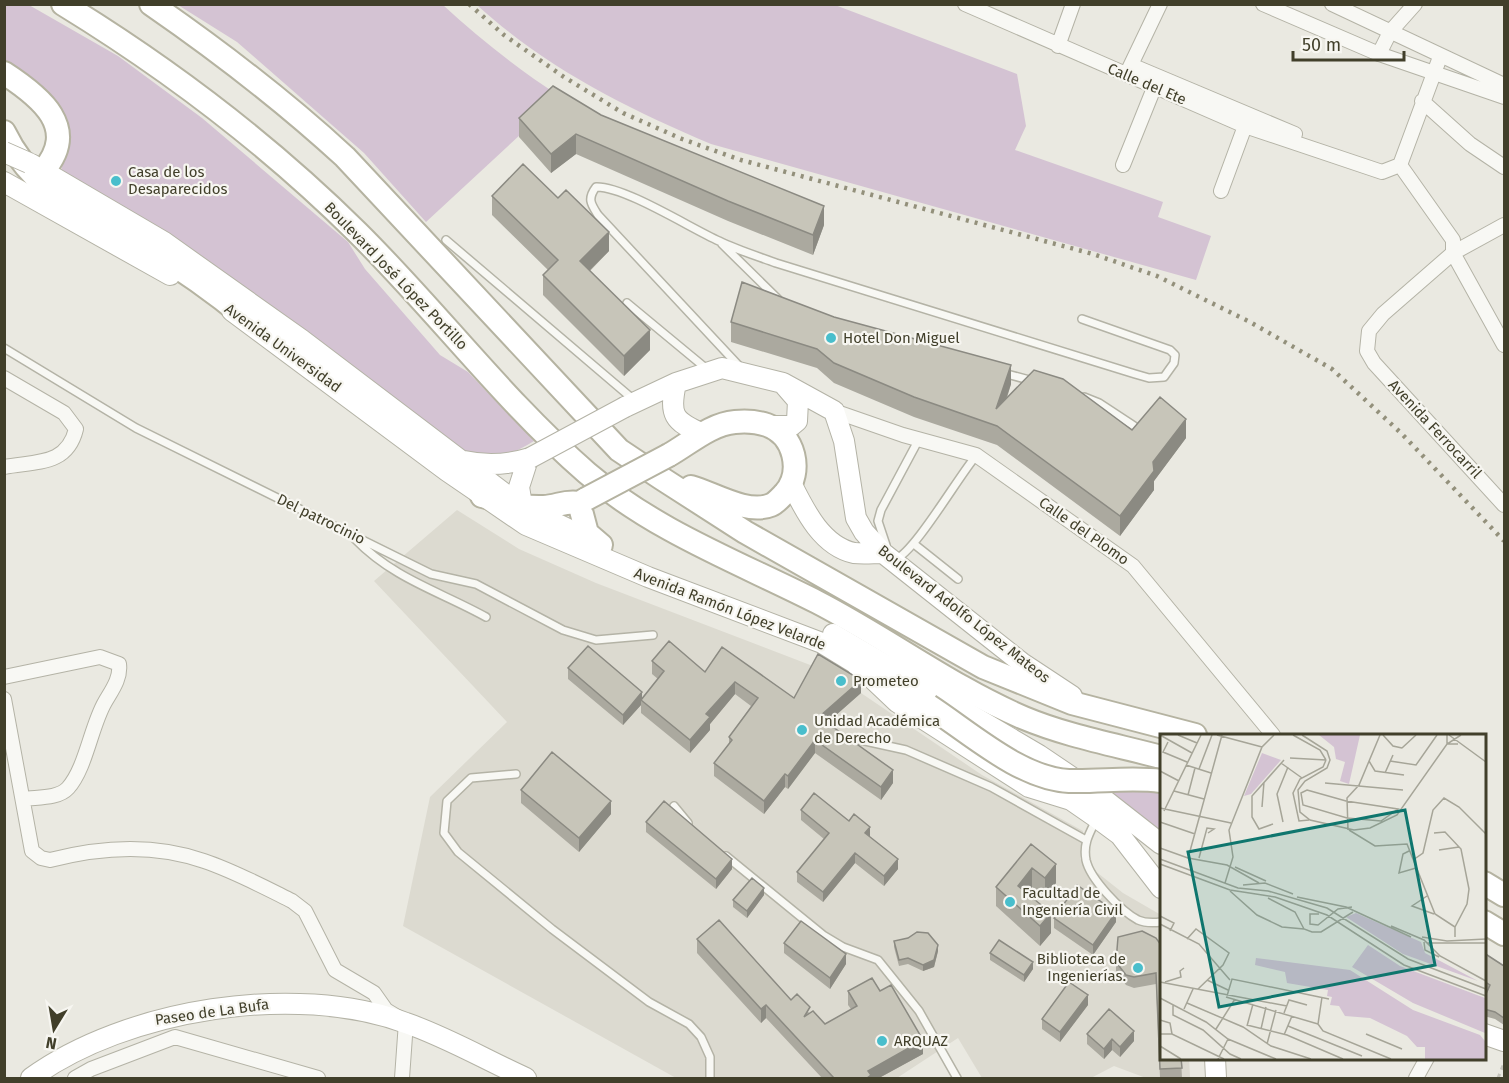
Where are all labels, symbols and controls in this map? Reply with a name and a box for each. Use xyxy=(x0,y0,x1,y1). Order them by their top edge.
scale bar xyxy=(1293,24,1404,62)
text: 50 m xyxy=(1302,34,1341,56)
street label: Calle del Ete xyxy=(1105,59,1189,109)
place label: Casa de los Desaparecidos xyxy=(128,163,227,198)
marker: Casa de los Desaparecidos xyxy=(109,174,123,188)
street label: Boulevard José López Portillo xyxy=(321,198,471,354)
street label: Avenida Universidad xyxy=(221,300,345,396)
place label: Hotel Don Miguel xyxy=(843,329,960,347)
marker: Hotel Don Miguel xyxy=(824,331,838,345)
street label: Avenida Ferrocarril xyxy=(1385,376,1486,483)
street label: Del patrocinio xyxy=(274,490,368,548)
street label: Calle del Plomo xyxy=(1035,493,1133,569)
street label: Boulevard Adolfo López Mateos xyxy=(874,541,1054,687)
street label: Avenida Ramón López Velarde xyxy=(631,564,829,654)
place label: Prometeo xyxy=(853,672,919,690)
marker: Prometeo xyxy=(834,674,848,688)
place label: Unidad Académica de Derecho xyxy=(814,712,940,747)
marker: Unidad Académica de Derecho xyxy=(795,723,809,737)
inset map xyxy=(1160,734,1485,1059)
place label: Facultad de Ingeniería Civil xyxy=(1022,884,1124,919)
marker: Facultad de Ingeniería Civil xyxy=(1003,895,1017,909)
place label: Biblioteca de Ingenierías. xyxy=(1037,950,1126,985)
marker: Biblioteca de Ingenierías. xyxy=(1131,961,1145,975)
street label: Paseo de La Bufa xyxy=(154,995,270,1029)
north arrow xyxy=(24,999,84,1059)
place label: ARQUAZ xyxy=(894,1032,948,1050)
text: N xyxy=(44,1033,58,1054)
marker: ARQUAZ xyxy=(875,1034,889,1048)

